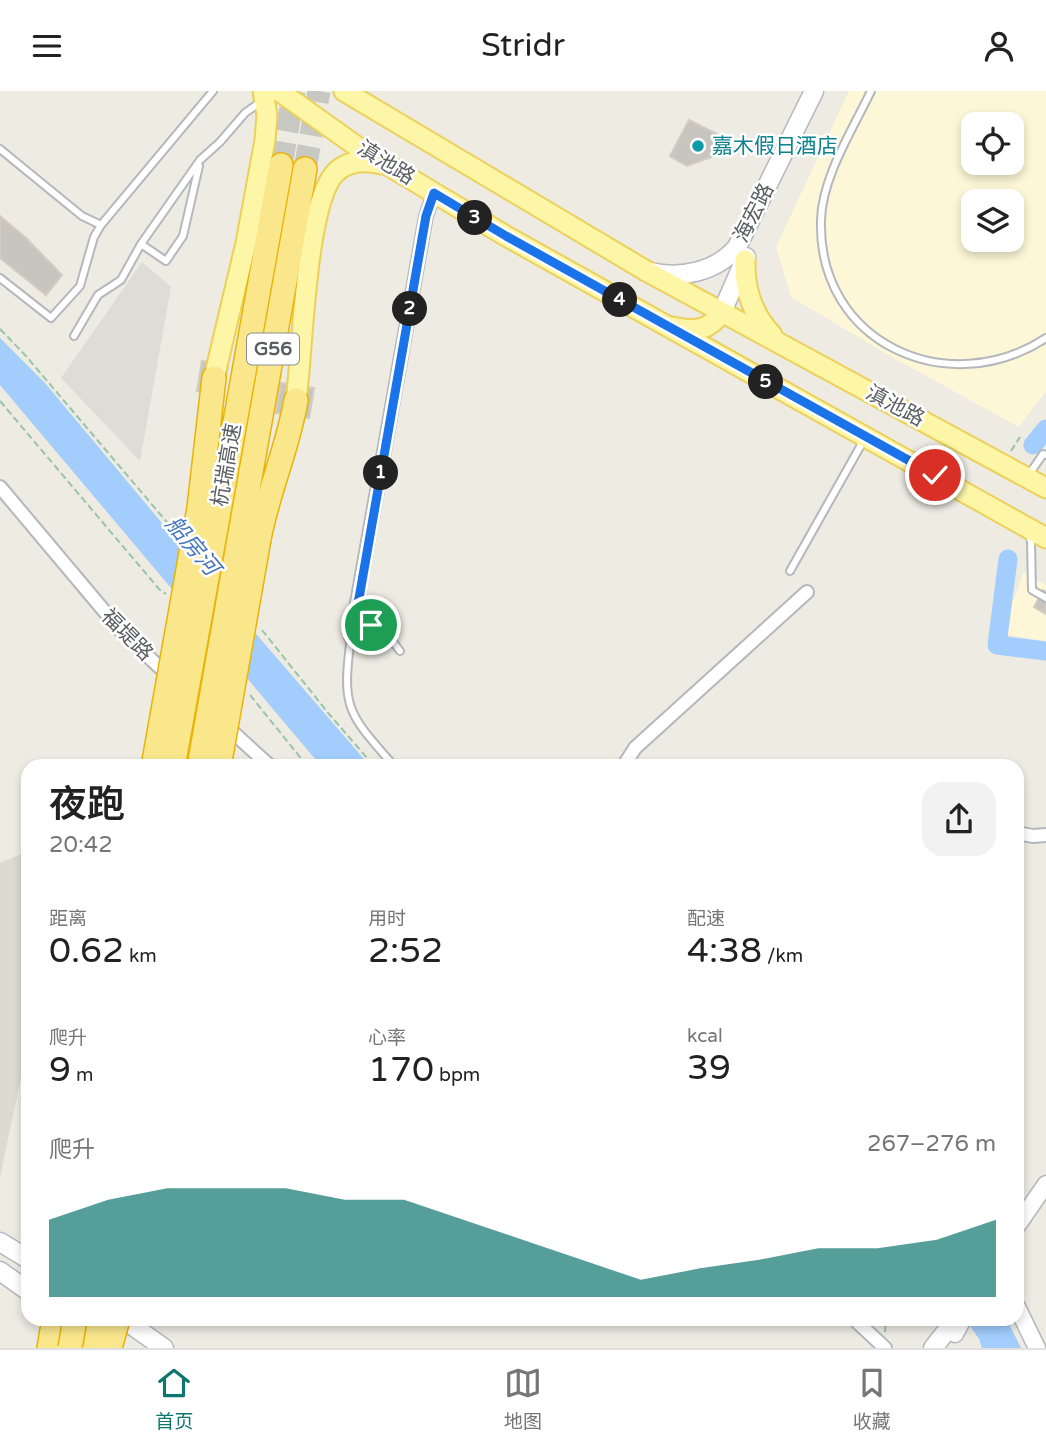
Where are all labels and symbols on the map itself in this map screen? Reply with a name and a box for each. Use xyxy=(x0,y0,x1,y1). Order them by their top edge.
place label: 嘉木假日酒店 xyxy=(712,134,838,159)
street label: 滇池路 xyxy=(353,136,419,190)
marker: 嘉木假日酒店 xyxy=(690,138,706,154)
street label: 海宏路 xyxy=(729,179,779,247)
pin: 3 xyxy=(458,201,492,235)
pin: 4 xyxy=(602,283,638,318)
pin: 2 xyxy=(392,291,428,326)
road number: G56 xyxy=(247,333,299,365)
pin: 5 xyxy=(748,365,784,399)
street label: 滇池路 xyxy=(861,380,929,432)
street label: 杭瑞高速 xyxy=(207,421,247,509)
pin xyxy=(905,445,965,505)
pin: 1 xyxy=(364,455,398,491)
water label: 船房河 xyxy=(159,511,227,584)
pin xyxy=(341,595,401,655)
street label: 福堤路 xyxy=(96,604,158,666)

